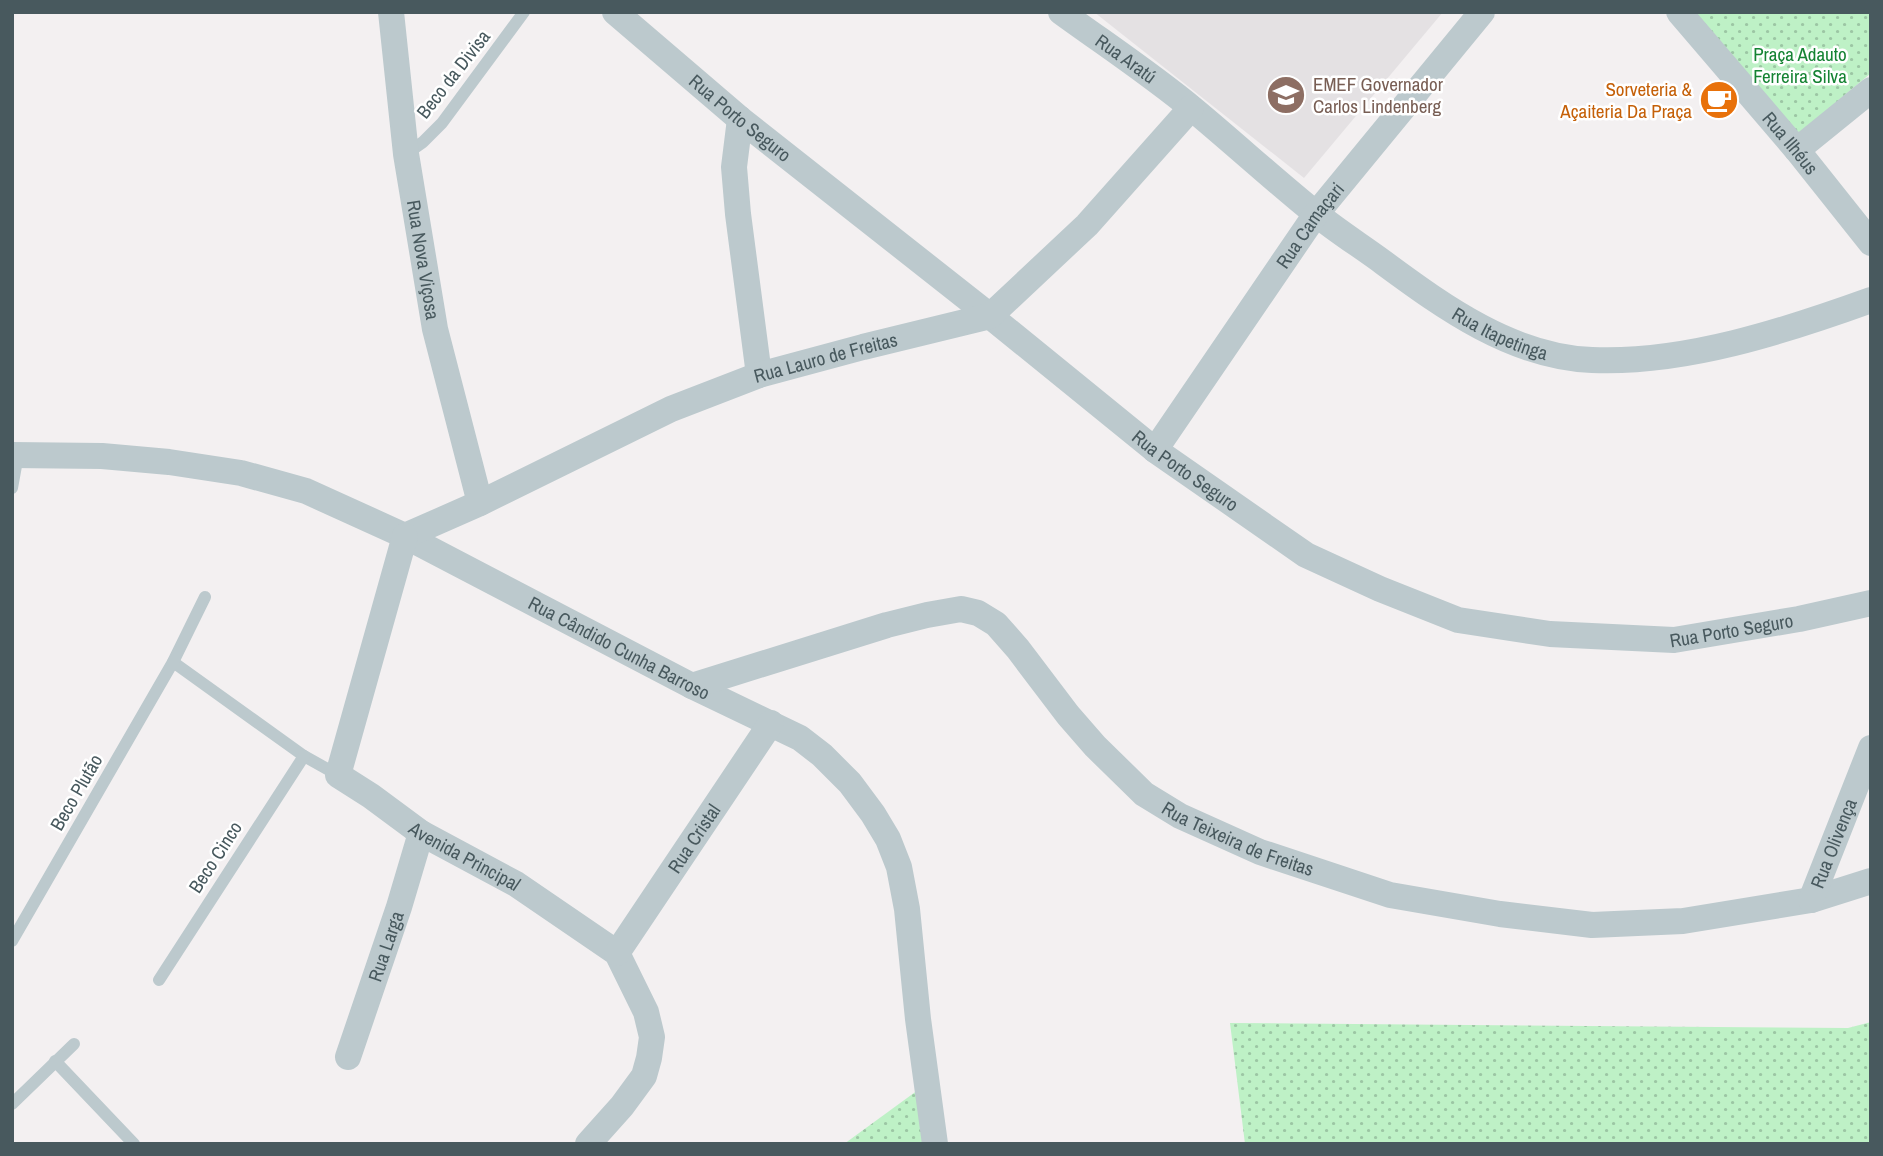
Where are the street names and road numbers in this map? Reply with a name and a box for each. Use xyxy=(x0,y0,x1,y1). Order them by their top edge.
street label: Beco da Divisa xyxy=(410,24,496,124)
street label: Rua Aratú xyxy=(1090,28,1162,89)
street label: Rua Porto Seguro xyxy=(684,68,797,168)
street label: Rua Ilhéus xyxy=(1757,106,1825,180)
street label: Rua Camaçari xyxy=(1270,177,1350,273)
street label: Rua Nova Viçosa xyxy=(401,198,446,322)
street label: Rua Itapetinga xyxy=(1447,301,1551,366)
street label: Rua Lauro de Freitas xyxy=(751,326,900,389)
street label: Rua Porto Seguro xyxy=(1127,424,1244,517)
street label: Rua Cândido Cunha Barroso xyxy=(524,590,714,706)
street label: Rua Porto Seguro xyxy=(1668,607,1795,654)
street label: Beco Plutão xyxy=(44,749,108,835)
street label: Rua Olivença xyxy=(1804,794,1863,892)
street label: Rua Teixeira de Freitas xyxy=(1157,795,1317,882)
street label: Rua Cristal xyxy=(661,799,726,878)
street label: Avenida Principal xyxy=(403,815,526,896)
street label: Beco Cinco xyxy=(182,816,248,898)
street label: Rua Larga xyxy=(362,907,410,985)

